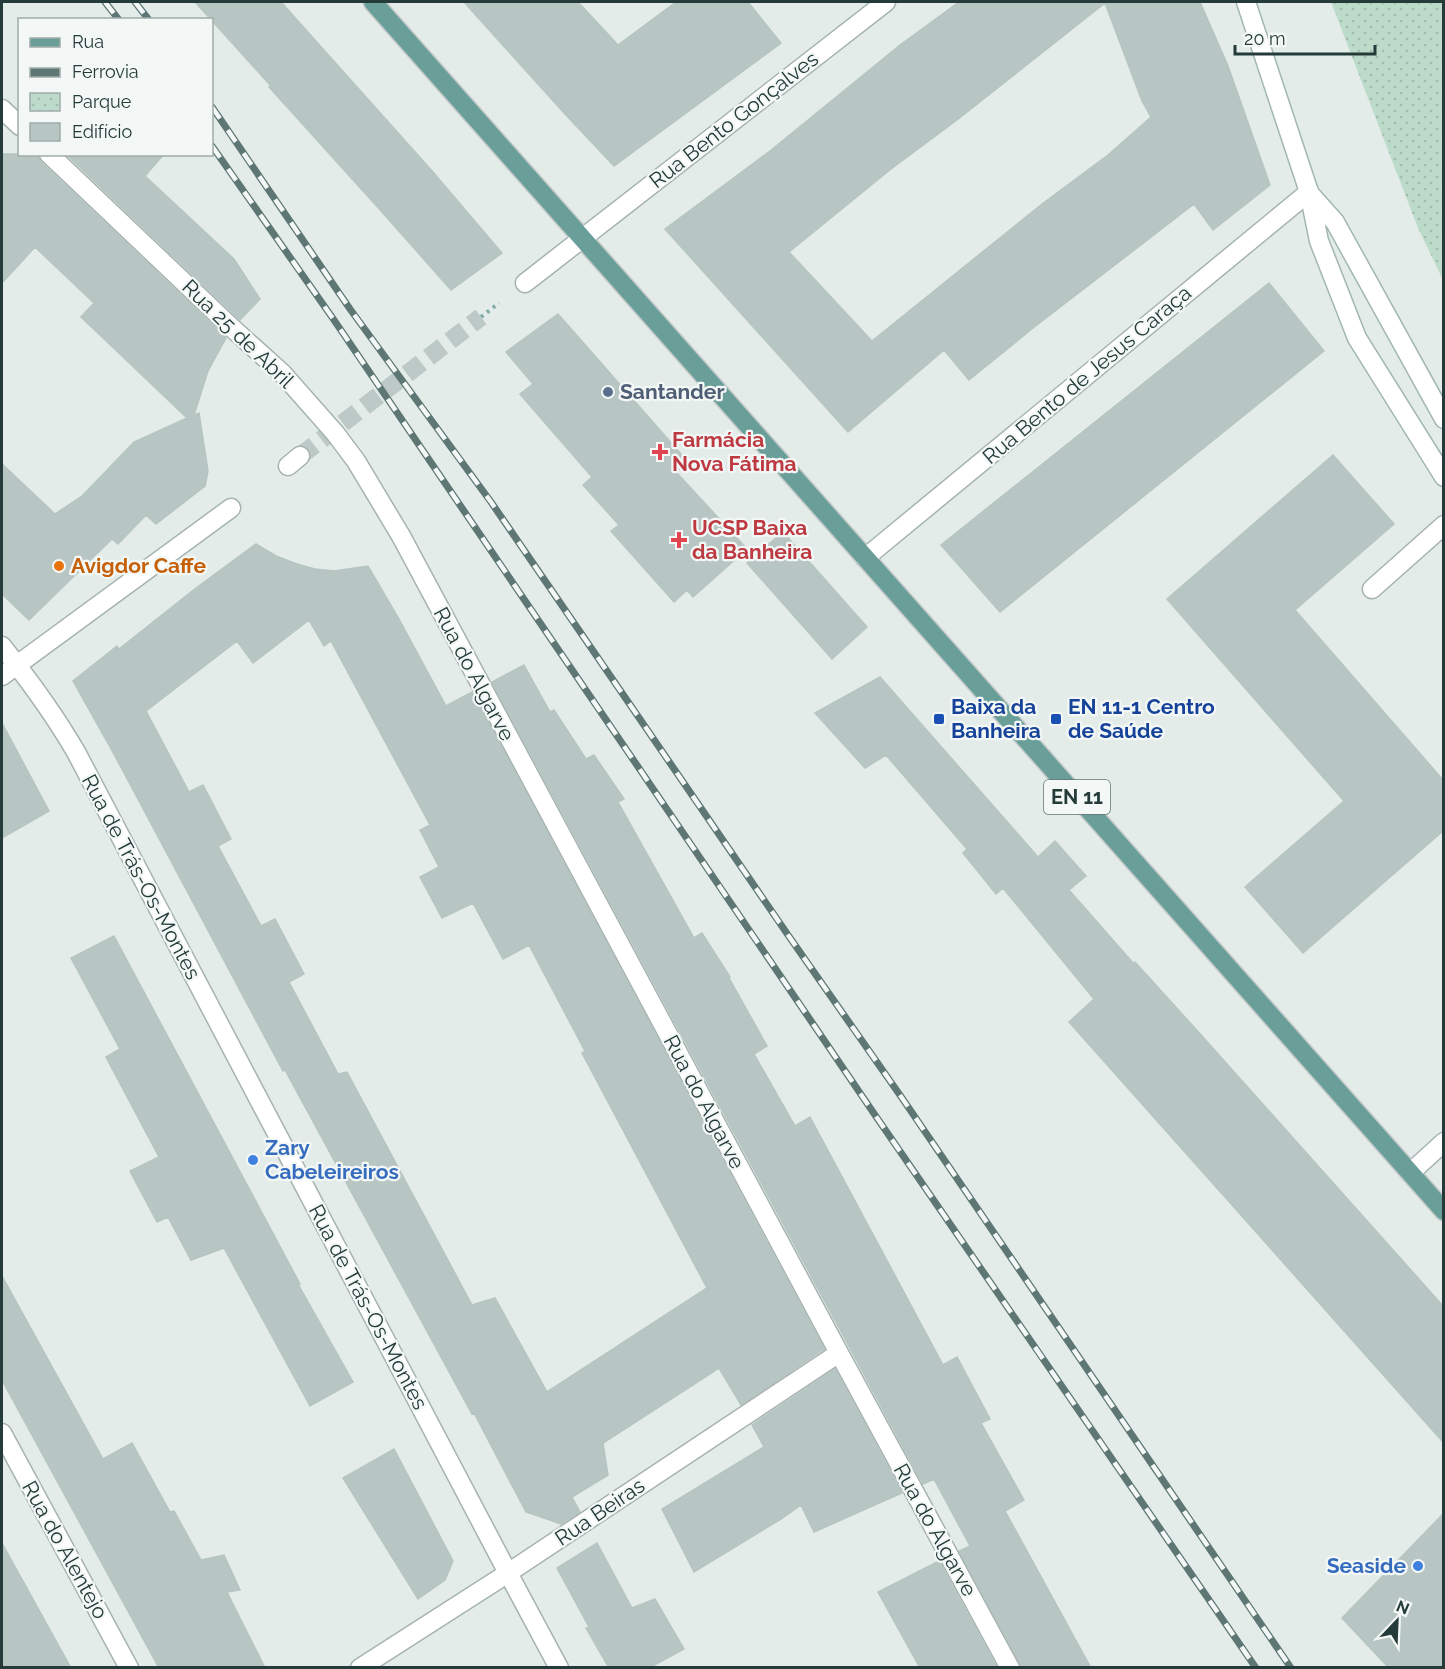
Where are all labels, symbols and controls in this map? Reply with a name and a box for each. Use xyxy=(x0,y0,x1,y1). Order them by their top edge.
legend xyxy=(18,18,213,156)
scale bar xyxy=(1235,18,1374,56)
text: 20 m xyxy=(1244,28,1286,49)
text: Rua xyxy=(72,31,104,52)
street label: Rua Bento Gonçalves xyxy=(644,46,823,193)
text: Ferrovia xyxy=(72,61,139,82)
text: Parque xyxy=(72,91,132,112)
text: Edifício xyxy=(72,121,132,142)
street label: Rua 25 de Abril xyxy=(177,274,300,393)
street label: Rua Bento de Jesus Caraça xyxy=(977,280,1196,469)
place label: Santander xyxy=(620,379,725,404)
marker: Santander xyxy=(601,385,615,399)
place label: Farmácia Nova Fátima xyxy=(672,427,797,476)
marker: Farmácia Nova Fátima xyxy=(653,445,667,459)
place label: UCSP Baixa da Banheira xyxy=(692,515,812,564)
marker: UCSP Baixa da Banheira xyxy=(670,531,688,549)
place label: Avigdor Caffe xyxy=(71,553,206,578)
marker: Avigdor Caffe xyxy=(52,559,66,573)
street label: Rua do Algarve xyxy=(429,603,520,745)
place label: Baixa da Banheira xyxy=(951,694,1041,743)
place label: EN 11-1 Centro de Saúde xyxy=(1068,694,1215,743)
marker: Baixa da Banheira xyxy=(932,712,946,726)
marker: EN 11-1 Centro de Saúde xyxy=(1049,712,1063,726)
street label: Rua de Trás-Os-Montes xyxy=(77,770,206,984)
road number: EN 11 xyxy=(1044,780,1110,814)
street label: Rua do Algarve xyxy=(659,1031,750,1173)
place label: Zary Cabeleireiros xyxy=(265,1135,399,1184)
marker: Zary Cabeleireiros xyxy=(246,1153,260,1167)
street label: Rua de Trás-Os-Montes xyxy=(304,1200,433,1414)
street label: Rua do Algarve xyxy=(889,1459,982,1601)
street label: Rua Beiras xyxy=(550,1473,649,1551)
street label: Rua do Alentejo xyxy=(17,1476,114,1623)
place label: Seaside xyxy=(1327,1553,1406,1578)
marker: Seaside xyxy=(1411,1559,1425,1573)
north arrow xyxy=(1367,1591,1427,1651)
text: N xyxy=(1393,1597,1412,1619)

